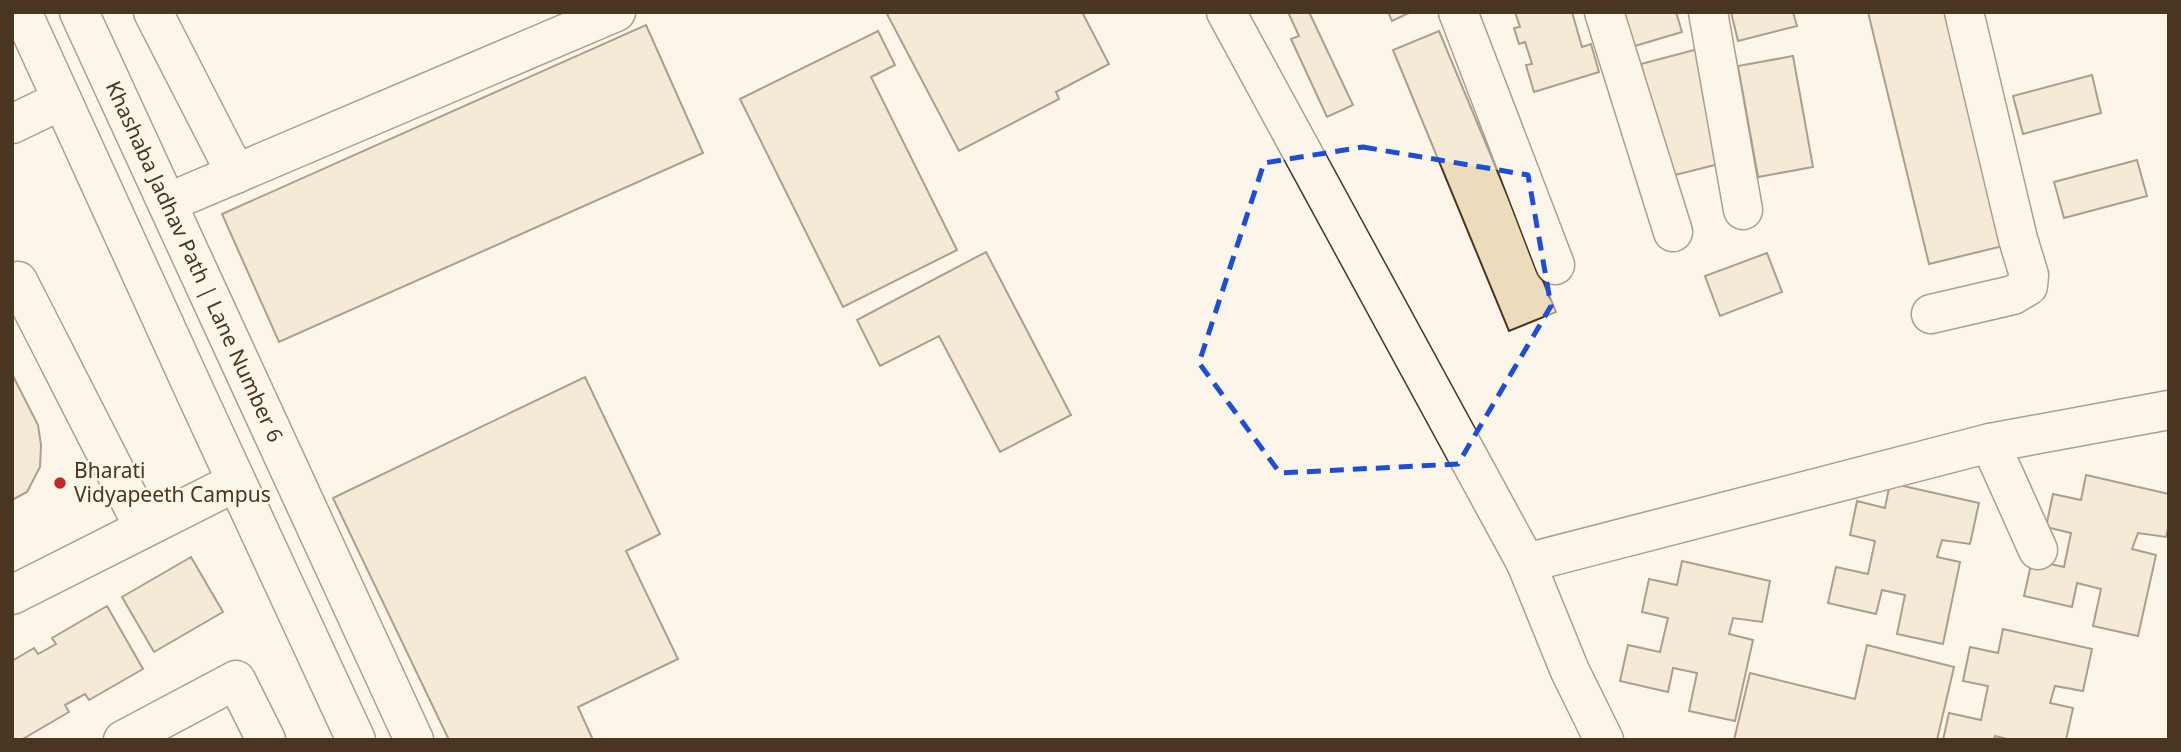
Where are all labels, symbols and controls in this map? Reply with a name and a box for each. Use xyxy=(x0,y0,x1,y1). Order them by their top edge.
street label: Khashaba Jadhav Path | Lane Number 6 xyxy=(100,76,290,446)
place label: Bharati Vidyapeeth Campus xyxy=(74,456,271,508)
marker: Bharati Vidyapeeth Campus xyxy=(52,475,68,491)

